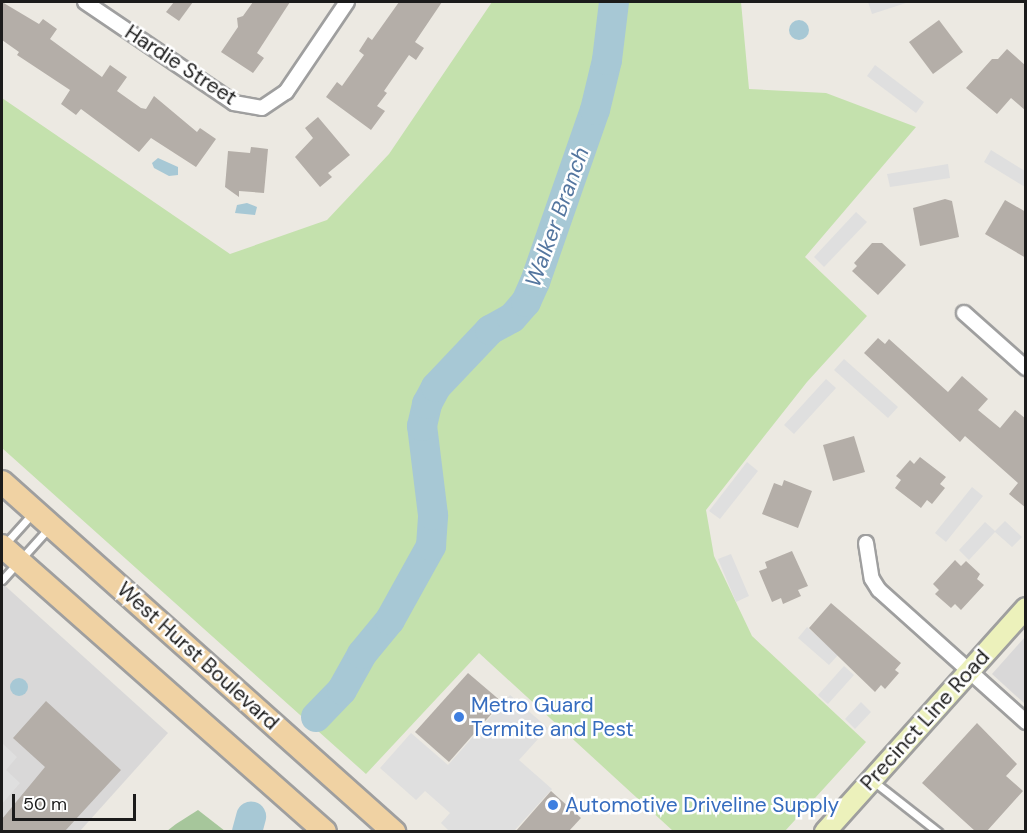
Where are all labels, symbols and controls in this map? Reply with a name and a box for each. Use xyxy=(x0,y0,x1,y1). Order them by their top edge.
street label: Hardie Street xyxy=(120,19,242,111)
water label: Walker Branch xyxy=(519,144,595,290)
street label: West Hurst Boulevard xyxy=(112,577,284,735)
street label: Precinct Line Road xyxy=(855,644,995,796)
place label: Metro Guard Termite and Pest xyxy=(471,692,634,742)
marker: Metro Guard Termite and Pest xyxy=(452,710,466,724)
scale bar xyxy=(15,782,140,820)
text: 50 m xyxy=(23,792,67,816)
place label: Automotive Driveline Supply xyxy=(565,792,839,818)
marker: Automotive Driveline Supply xyxy=(546,798,560,812)

